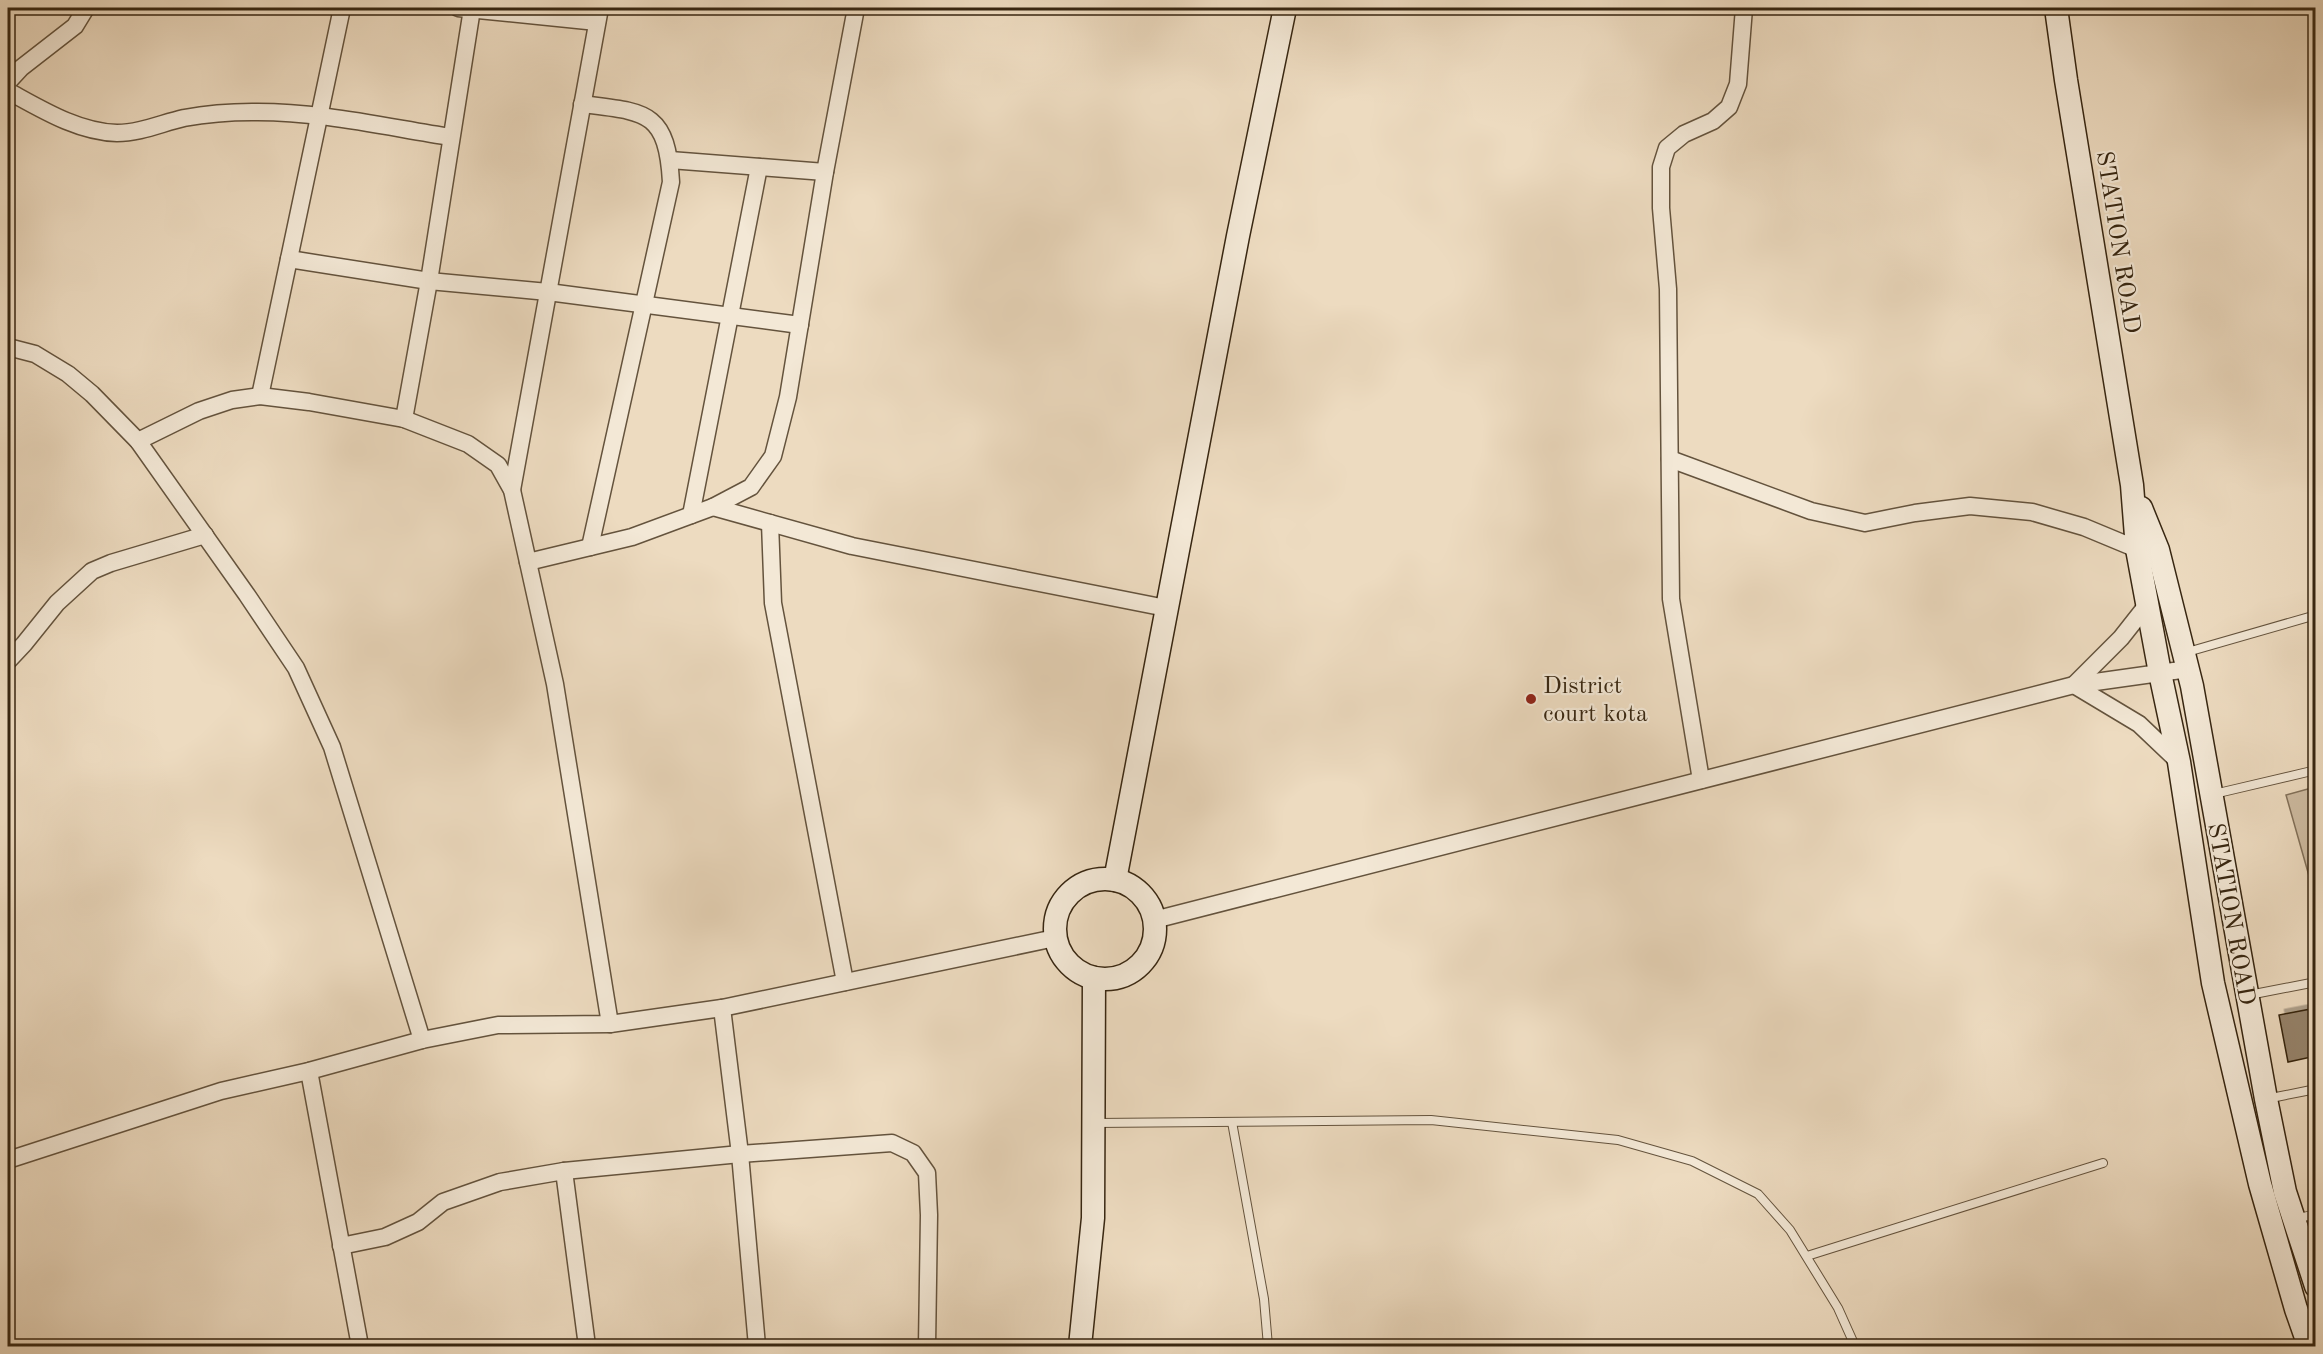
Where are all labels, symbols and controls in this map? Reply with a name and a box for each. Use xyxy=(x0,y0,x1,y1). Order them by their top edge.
street label: STATION ROAD xyxy=(2091,149,2143,335)
place label: District court kota xyxy=(1543,675,1648,727)
marker: District court kota xyxy=(1524,692,1538,706)
street label: STATION ROAD xyxy=(2202,821,2258,1007)

